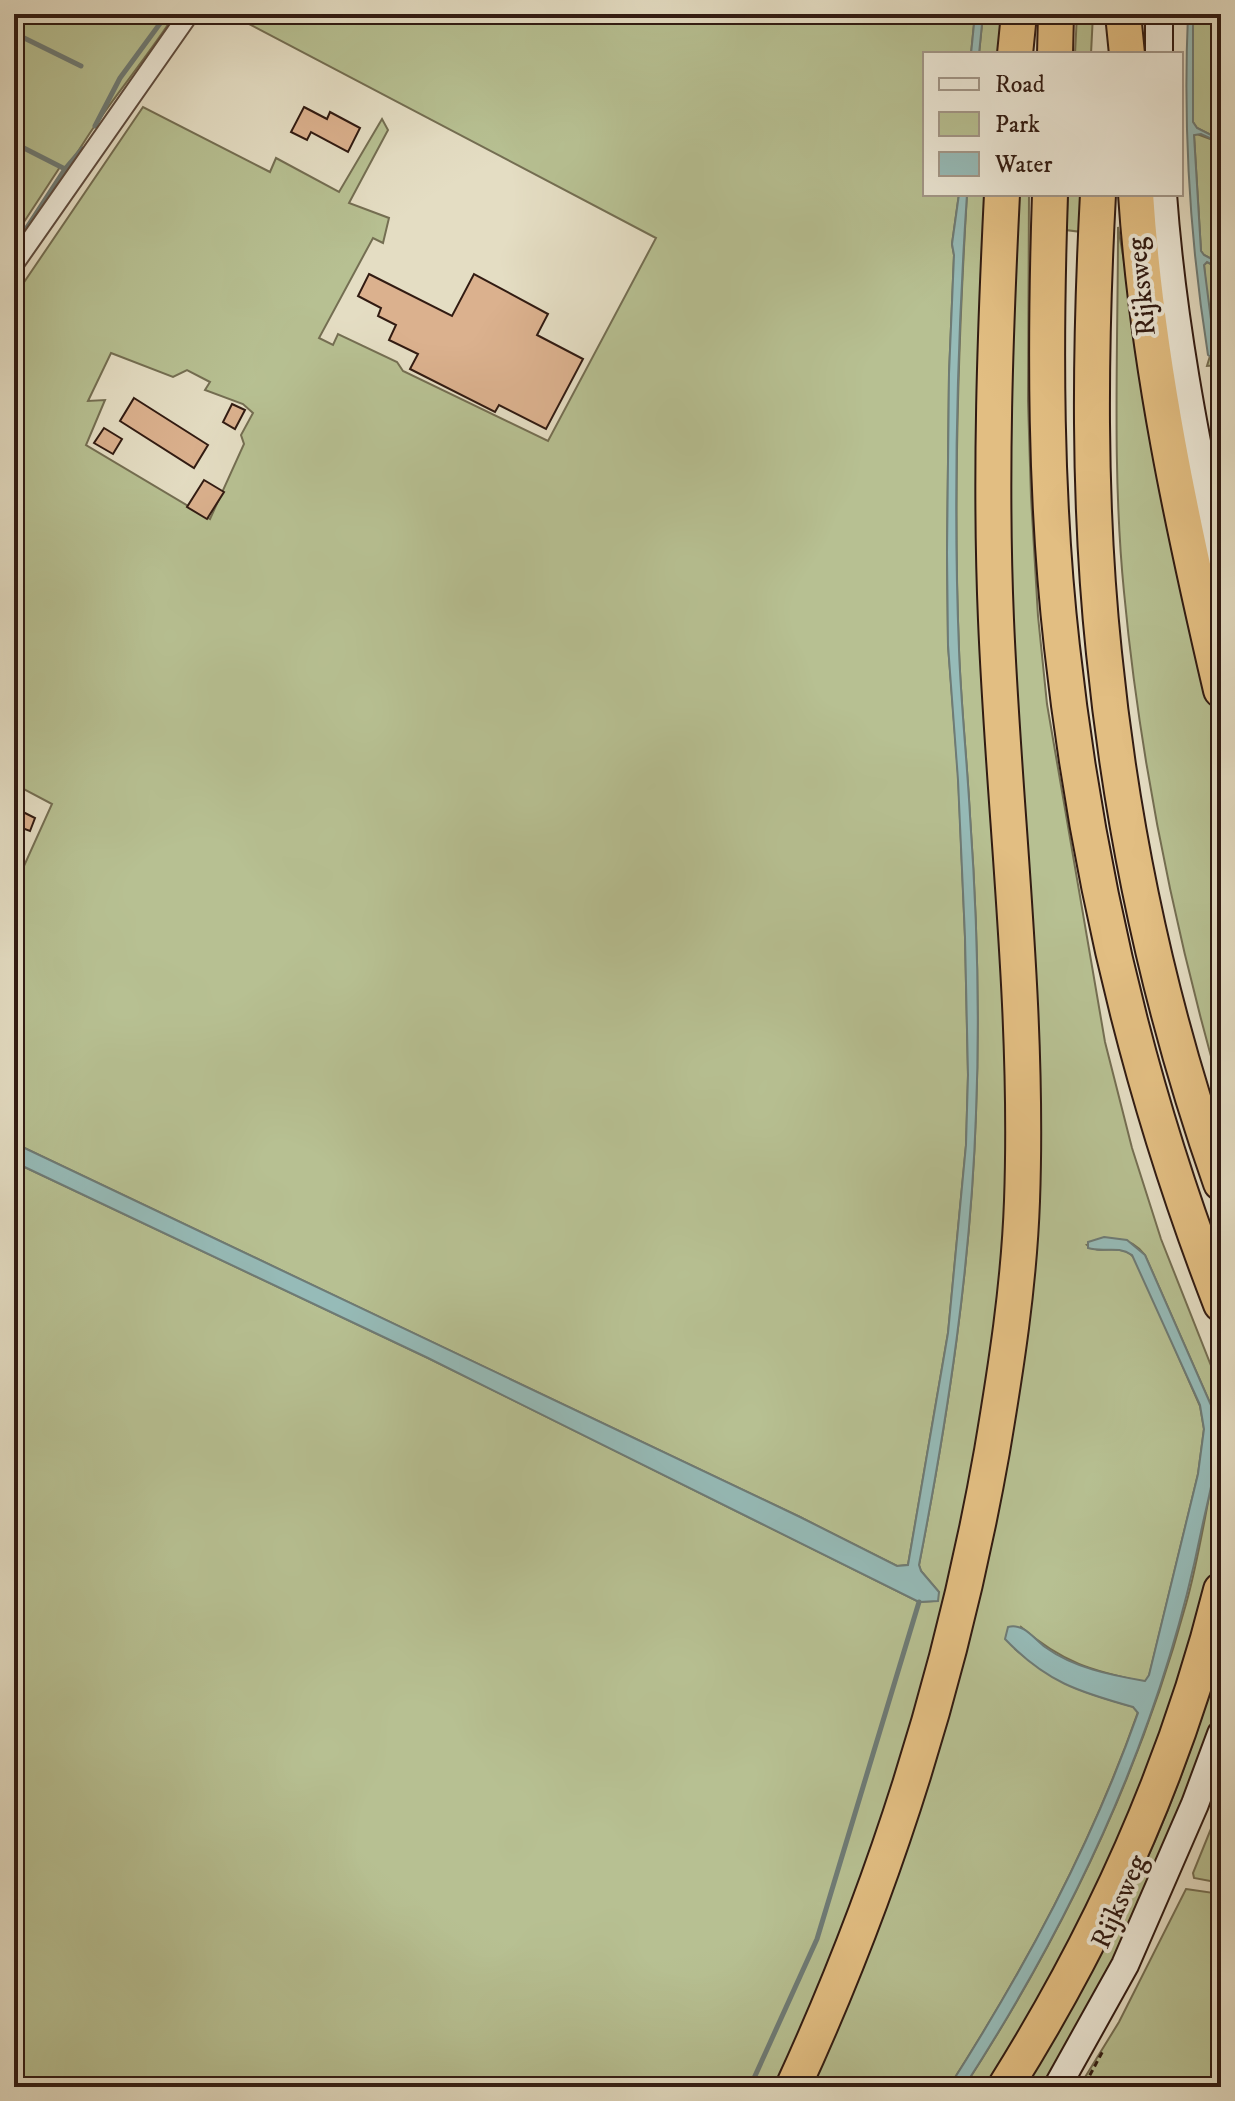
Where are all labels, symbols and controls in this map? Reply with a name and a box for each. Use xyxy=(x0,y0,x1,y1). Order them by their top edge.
legend xyxy=(923,52,1183,196)
text: Road xyxy=(995,70,1045,100)
text: Park xyxy=(995,110,1040,140)
text: Water xyxy=(994,150,1052,180)
street label: Rijksweg xyxy=(1119,235,1164,338)
street label: Rijksweg xyxy=(1083,1849,1156,1954)

